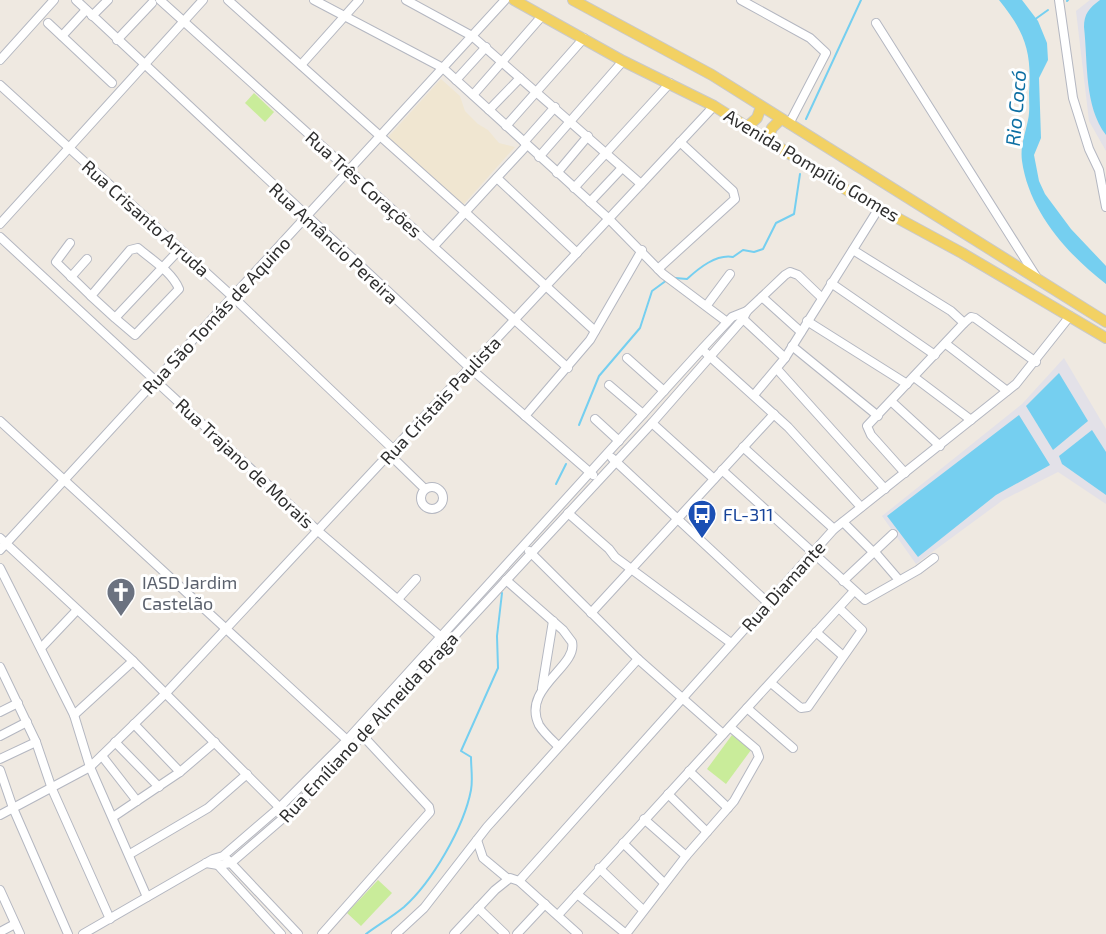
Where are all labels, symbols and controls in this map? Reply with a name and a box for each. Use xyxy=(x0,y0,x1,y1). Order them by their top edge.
water label: Rio Cocó xyxy=(1000,69,1030,147)
street label: Avenida Pompílio Gomes xyxy=(720,104,904,226)
street label: Rua Três Corações xyxy=(301,126,427,243)
street label: Rua Crisanto Arruda xyxy=(78,155,214,281)
street label: Rua Amâncio Pereira xyxy=(265,178,403,308)
street label: Rua São Tomás de Aquino xyxy=(137,232,295,398)
street label: Rua Cristais Paulista xyxy=(375,331,505,469)
street label: Rua Trajano de Morais xyxy=(171,393,319,533)
bus stop icon: FL-311 xyxy=(686,498,718,540)
place label: FL-311 xyxy=(723,503,774,525)
street label: Rua Diamante xyxy=(737,536,829,636)
place label: IASD Jardim Castelão xyxy=(142,571,237,614)
church icon: IASD Jardim Castelão xyxy=(105,576,137,618)
street label: Rua Emíliano de Almeida Braga xyxy=(274,627,462,827)

